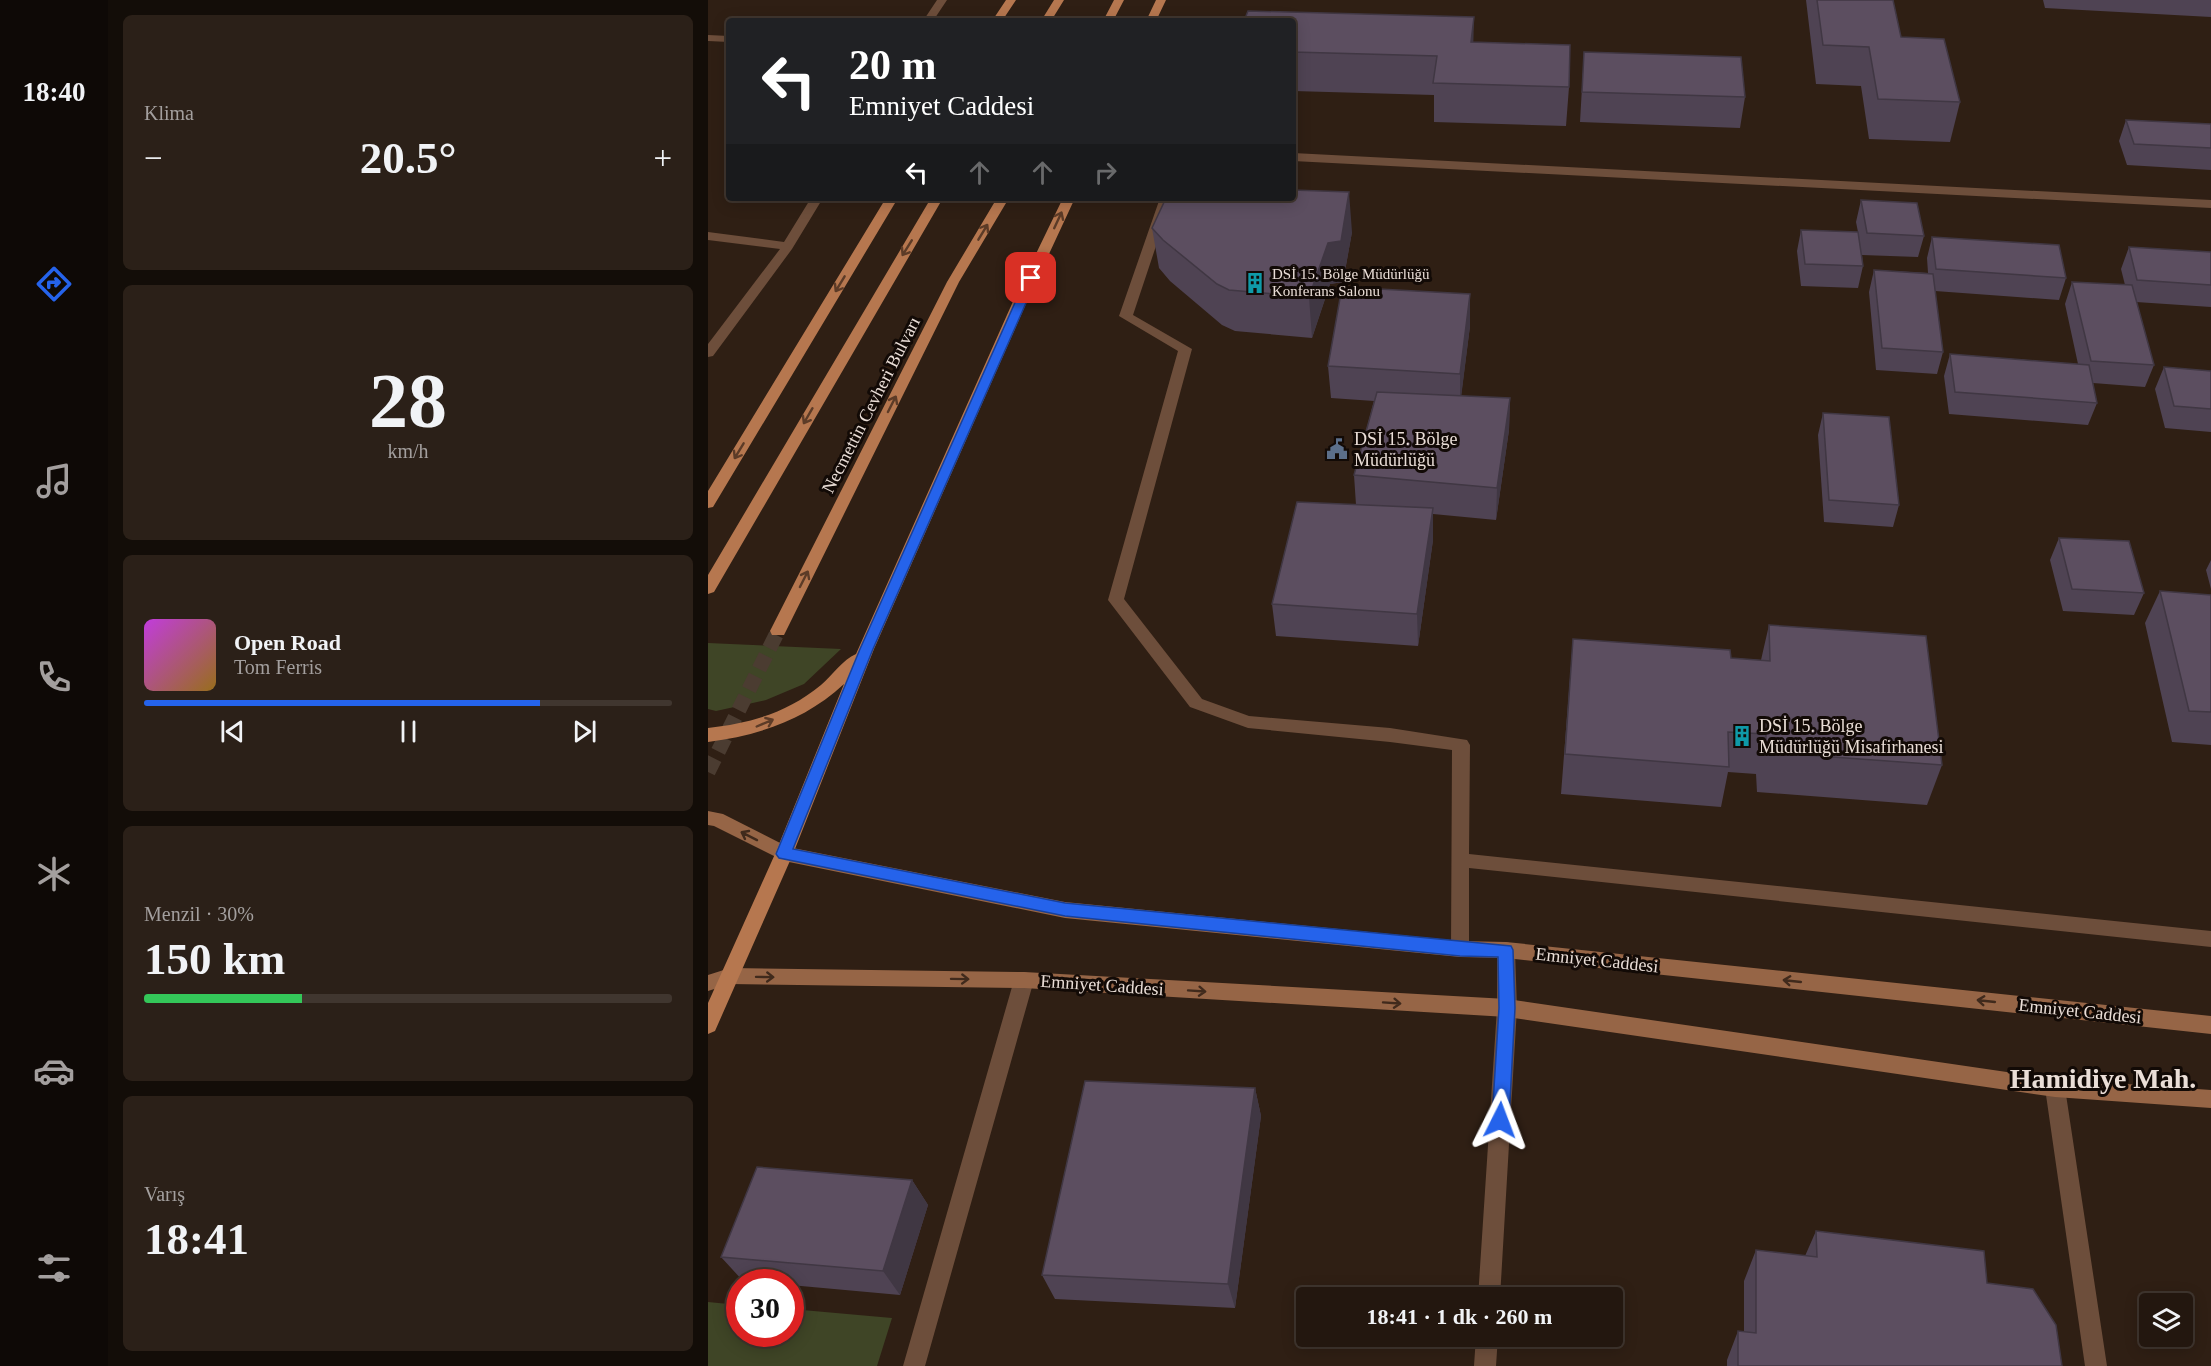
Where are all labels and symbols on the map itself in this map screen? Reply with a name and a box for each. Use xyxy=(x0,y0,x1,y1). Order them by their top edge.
one-way arrow xyxy=(1053,212,1065,230)
one-way arrow xyxy=(977,224,989,241)
one-way arrow xyxy=(900,239,912,256)
pin xyxy=(1005,252,1056,303)
place label: DSİ 15. Bölge Müdürlüğü Konferans Salonu xyxy=(1272,266,1430,299)
building icon: DSİ 15. Bölge Müdürlüğü Konferans Salonu xyxy=(1243,271,1267,295)
one-way arrow xyxy=(834,275,846,292)
street label: Necmettin Cevheri Bulvarı xyxy=(818,314,924,496)
one-way arrow xyxy=(886,396,898,414)
one-way arrow xyxy=(802,407,814,424)
place label: DSİ 15. Bölge Müdürlüğü xyxy=(1354,429,1458,470)
public building icon: DSİ 15. Bölge Müdürlüğü xyxy=(1325,437,1349,461)
one-way arrow xyxy=(733,442,745,459)
one-way arrow xyxy=(799,570,810,588)
place label: DSİ 15. Bölge Müdürlüğü Misafirhanesi xyxy=(1759,716,1943,757)
one-way arrow xyxy=(755,717,774,728)
building icon: DSİ 15. Bölge Müdürlüğü Misafirhanesi xyxy=(1730,724,1754,748)
one-way arrow xyxy=(741,830,759,841)
street label: Emniyet Caddesi xyxy=(1535,944,1659,976)
one-way arrow xyxy=(755,971,775,982)
street label: Emniyet Caddesi xyxy=(1040,971,1164,999)
one-way arrow xyxy=(950,974,970,985)
one-way arrow xyxy=(1782,975,1802,986)
one-way arrow xyxy=(1186,986,1206,997)
one-way arrow xyxy=(1976,995,1996,1006)
street label: Emniyet Caddesi xyxy=(2018,995,2142,1027)
one-way arrow xyxy=(1381,998,1401,1009)
district label: Hamidiye Mah. xyxy=(2010,1063,2196,1094)
position arrow xyxy=(1468,1088,1532,1152)
speed limit sign: 30 xyxy=(726,1269,804,1347)

